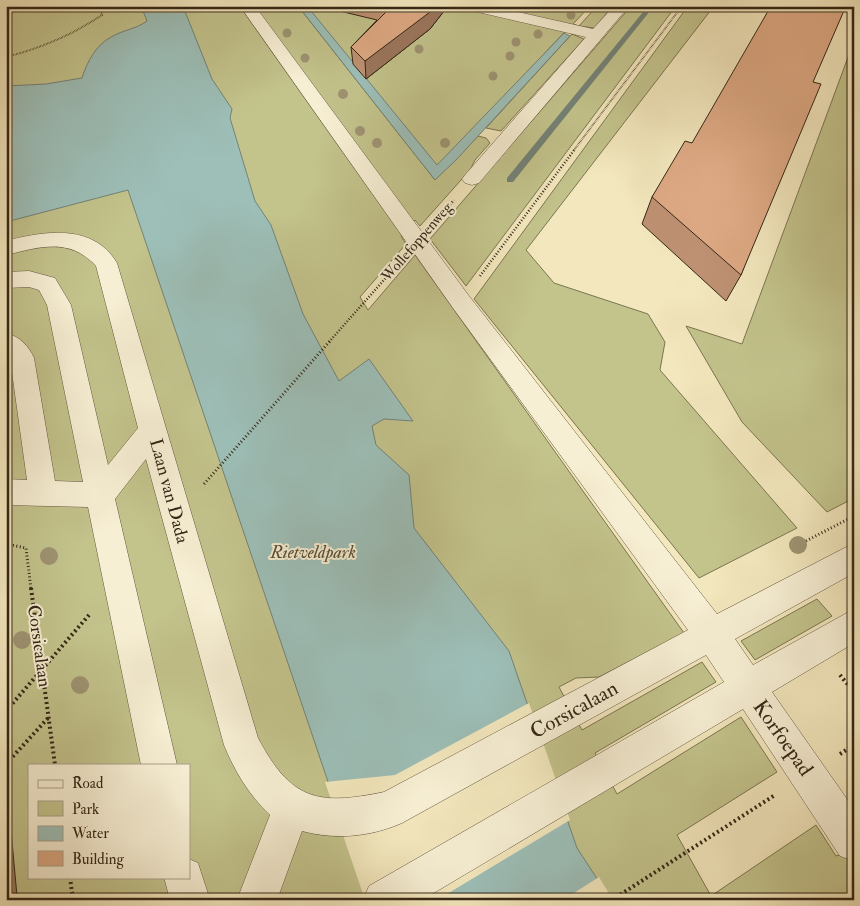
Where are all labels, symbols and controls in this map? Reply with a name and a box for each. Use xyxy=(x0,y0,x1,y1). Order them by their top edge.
street label: Wollefoppenweg xyxy=(377,198,458,287)
street label: Laan van Dada xyxy=(144,436,194,546)
park label: Rietveldpark xyxy=(269,541,356,564)
street label: Corsicalaan xyxy=(22,603,56,689)
street label: Corsicalaan xyxy=(525,675,623,745)
street label: Korfoepad xyxy=(747,694,819,782)
legend xyxy=(28,764,190,878)
text: Road xyxy=(72,774,104,793)
text: Park xyxy=(72,800,99,819)
text: Water xyxy=(71,824,109,843)
text: Building xyxy=(72,850,124,869)

